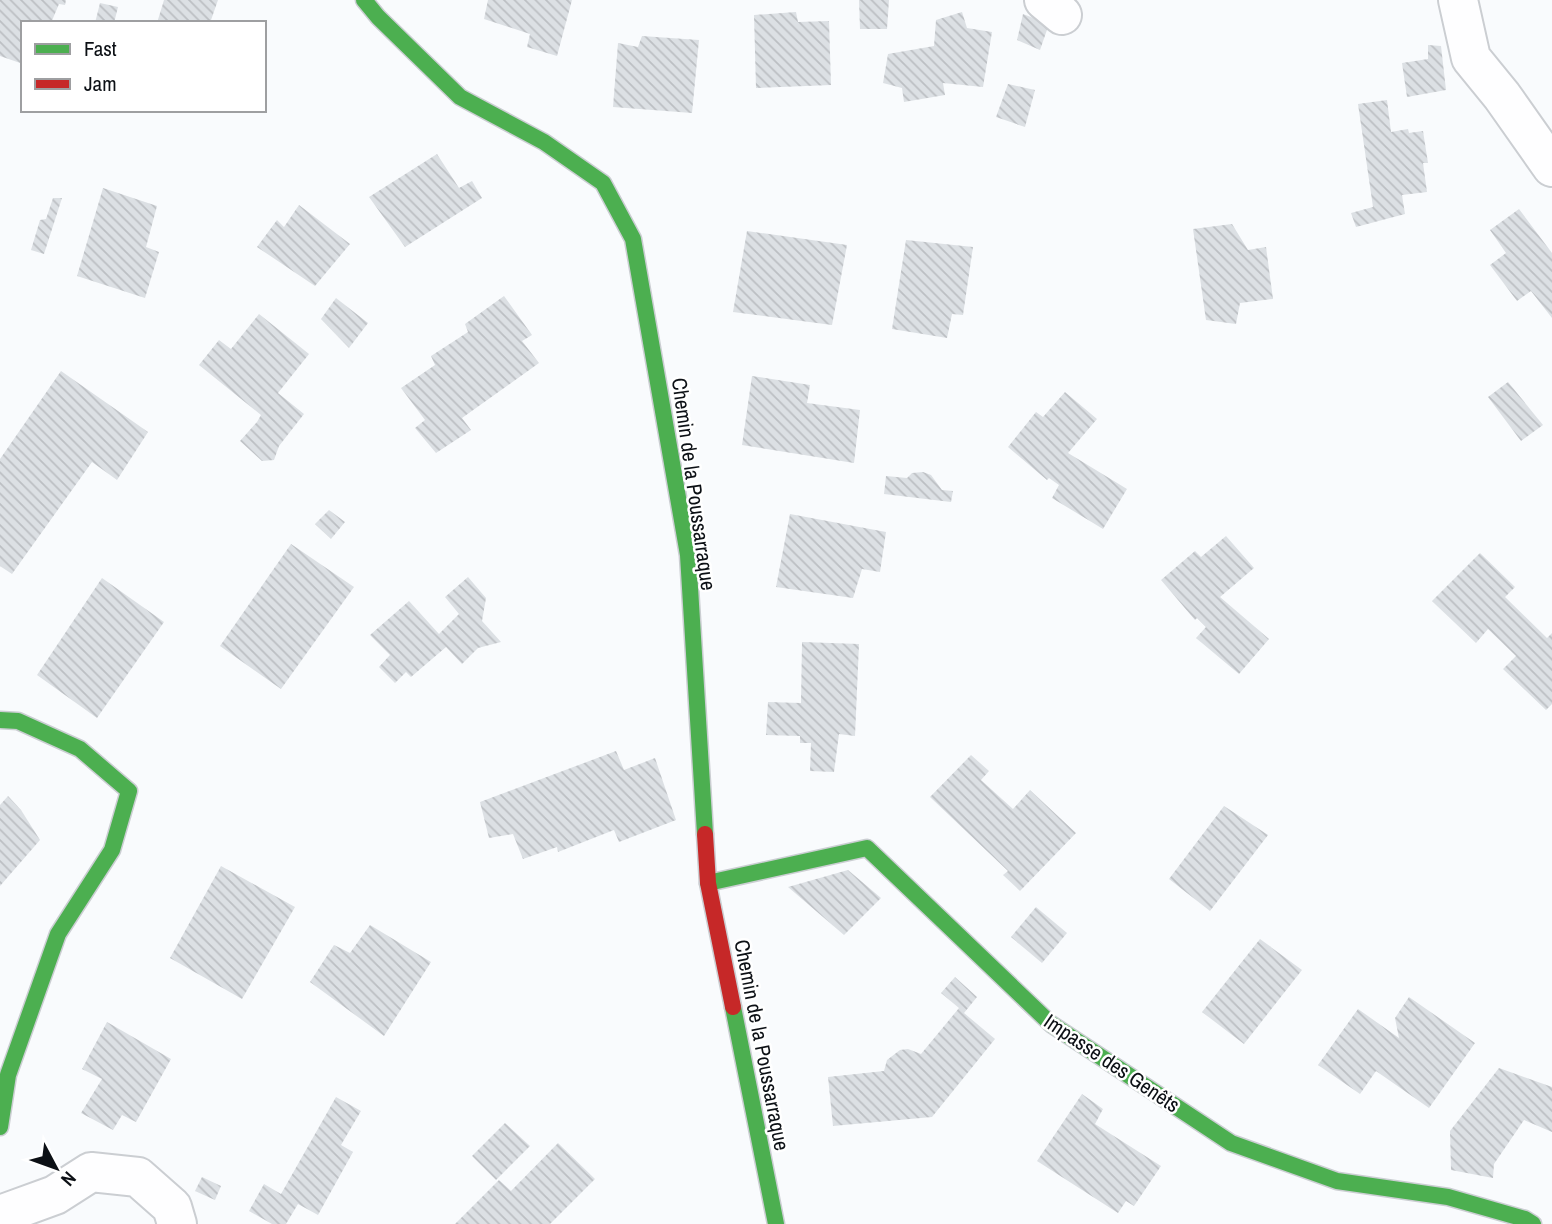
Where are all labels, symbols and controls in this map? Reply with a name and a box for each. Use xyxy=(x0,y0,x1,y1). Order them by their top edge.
legend xyxy=(21,21,266,112)
text: Fast xyxy=(84,34,117,63)
text: Jam xyxy=(84,69,117,98)
street label: Chemin de la Poussarraque xyxy=(665,376,723,592)
street label: Chemin de la Poussarraque xyxy=(727,937,797,1153)
street label: Impasse des Genêts xyxy=(1038,1007,1186,1119)
north arrow xyxy=(21,1133,91,1203)
text: N xyxy=(55,1166,82,1192)

